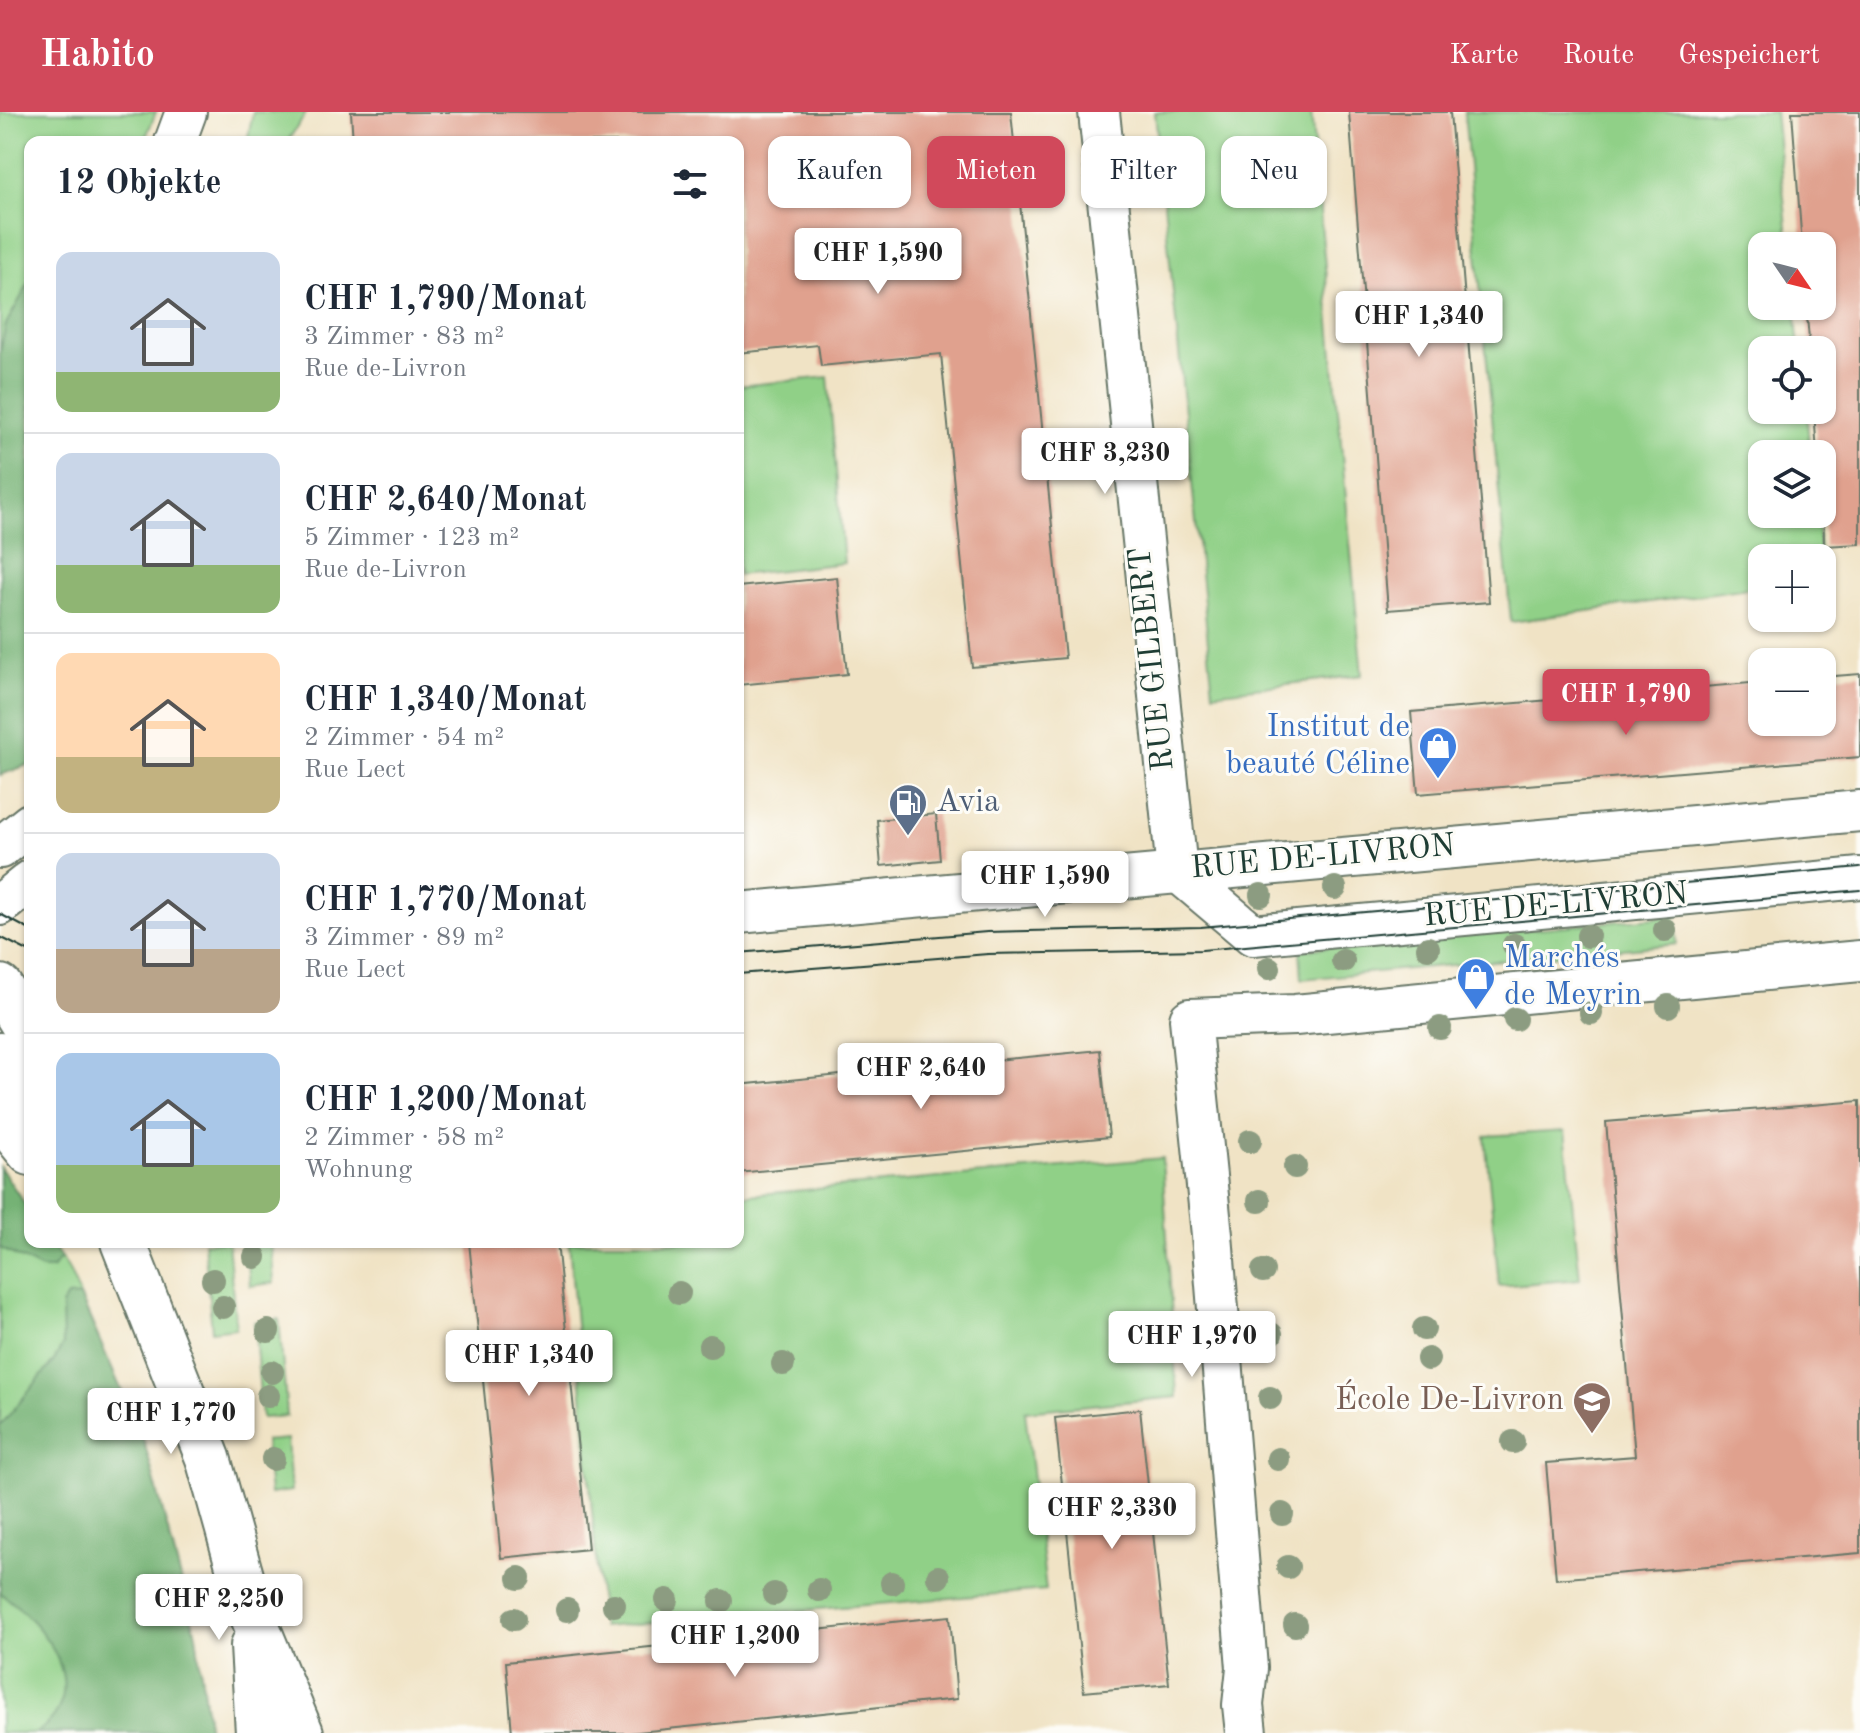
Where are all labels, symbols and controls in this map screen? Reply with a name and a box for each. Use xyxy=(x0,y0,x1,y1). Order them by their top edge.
text: Habito xyxy=(40,37,155,75)
text: Karte xyxy=(1450,42,1519,70)
text: Route xyxy=(1563,42,1634,70)
text: Gespeichert xyxy=(1678,42,1820,70)
chip: Kaufen xyxy=(768,136,911,208)
chip: Mieten xyxy=(927,136,1065,208)
chip: Filter xyxy=(1081,136,1205,208)
chip: Neu xyxy=(1221,136,1327,208)
icon: filters xyxy=(668,162,712,206)
text: 12 Objekte xyxy=(56,167,222,201)
pin: CHF 1,590 xyxy=(786,228,970,296)
north arrow xyxy=(1748,232,1836,320)
map controls xyxy=(1748,232,1836,736)
text: CHF 1,590 xyxy=(813,241,943,267)
text: CHF 1,790/Monat xyxy=(304,283,586,317)
icon: home xyxy=(120,284,216,380)
pin: CHF 1,340 xyxy=(1327,291,1511,359)
text: CHF 1,340 xyxy=(1354,304,1484,330)
text: 3 Zimmer · 83 m² xyxy=(304,324,504,350)
button: locate xyxy=(1748,336,1836,424)
text: Rue de-Livron xyxy=(304,356,467,382)
pin: CHF 3,230 xyxy=(1013,428,1197,496)
button: layers xyxy=(1748,440,1836,528)
text: CHF 3,230 xyxy=(1040,441,1170,467)
text: CHF 2,640/Monat xyxy=(304,484,586,518)
icon: home xyxy=(120,485,216,581)
text: 5 Zimmer · 123 m² xyxy=(304,525,519,551)
button: + xyxy=(1748,544,1836,632)
street label: RUE GILBERT xyxy=(1125,546,1181,772)
text: Rue de-Livron xyxy=(304,557,467,583)
button: − xyxy=(1748,648,1836,736)
pin: CHF 1,790 xyxy=(1534,669,1718,737)
text: CHF 1,790 xyxy=(1561,682,1691,708)
text: CHF 1,340/Monat xyxy=(304,684,586,718)
icon: home xyxy=(120,685,216,781)
place label: Institut de beauté Céline xyxy=(1226,712,1410,781)
text: 2 Zimmer · 54 m² xyxy=(304,725,504,751)
shop icon: Institut de beauté Céline xyxy=(1417,725,1459,780)
text: Rue Lect xyxy=(304,757,406,783)
fuel station icon: Avia xyxy=(887,782,929,837)
place label: Avia xyxy=(936,787,1000,819)
street label: RUE DE-LIVRON xyxy=(1189,830,1457,886)
pin: CHF 1,590 xyxy=(953,851,1137,919)
text: CHF 1,590 xyxy=(980,864,1110,890)
street label: RUE DE-LIVRON xyxy=(1422,878,1690,934)
text: CHF 1,770/Monat xyxy=(304,884,586,918)
icon: home xyxy=(120,885,216,981)
text: 3 Zimmer · 89 m² xyxy=(304,925,504,951)
place label: Marchés de Meyrin xyxy=(1504,943,1642,1012)
shop icon: Marchés de Meyrin xyxy=(1455,956,1497,1011)
text: Rue Lect xyxy=(304,957,406,983)
pin: CHF 2,640 xyxy=(829,1043,1013,1111)
text: CHF 2,640 xyxy=(856,1056,986,1082)
text: CHF 1,200/Monat xyxy=(304,1084,586,1118)
icon: home xyxy=(120,1085,216,1181)
text: 2 Zimmer · 58 m² xyxy=(304,1125,504,1151)
text: Wohnung xyxy=(304,1157,412,1183)
pin: CHF 1,970 xyxy=(1100,1311,1284,1379)
text: CHF 1,970 xyxy=(1127,1324,1257,1350)
pin: CHF 1,340 xyxy=(437,1330,621,1398)
text: CHF 1,340 xyxy=(464,1343,594,1369)
place label: École De-Livron xyxy=(1335,1379,1564,1417)
school or university icon: École De-Livron xyxy=(1571,1380,1613,1435)
pin: CHF 1,770 xyxy=(79,1388,263,1456)
text: CHF 1,770 xyxy=(106,1401,236,1427)
pin: CHF 2,330 xyxy=(1020,1483,1204,1551)
text: CHF 2,330 xyxy=(1047,1496,1177,1522)
pin: CHF 2,250 xyxy=(127,1574,311,1642)
text: CHF 2,250 xyxy=(154,1587,284,1613)
pin: CHF 1,200 xyxy=(643,1611,827,1679)
text: CHF 1,200 xyxy=(670,1624,800,1650)

